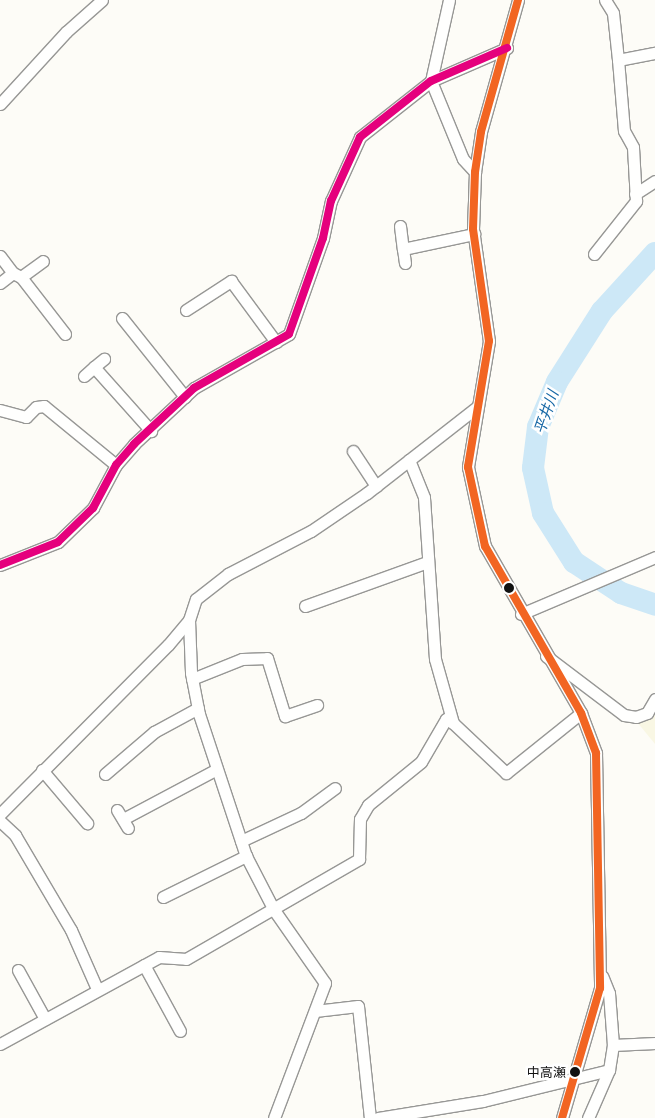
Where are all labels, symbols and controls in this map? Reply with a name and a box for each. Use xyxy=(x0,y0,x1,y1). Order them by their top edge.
water label: 平井川 xyxy=(530,388,562,436)
unlabelled marker xyxy=(504,583,514,593)
place label: 中高瀬 xyxy=(527,1064,566,1080)
marker: 中高瀬 xyxy=(570,1067,580,1077)

